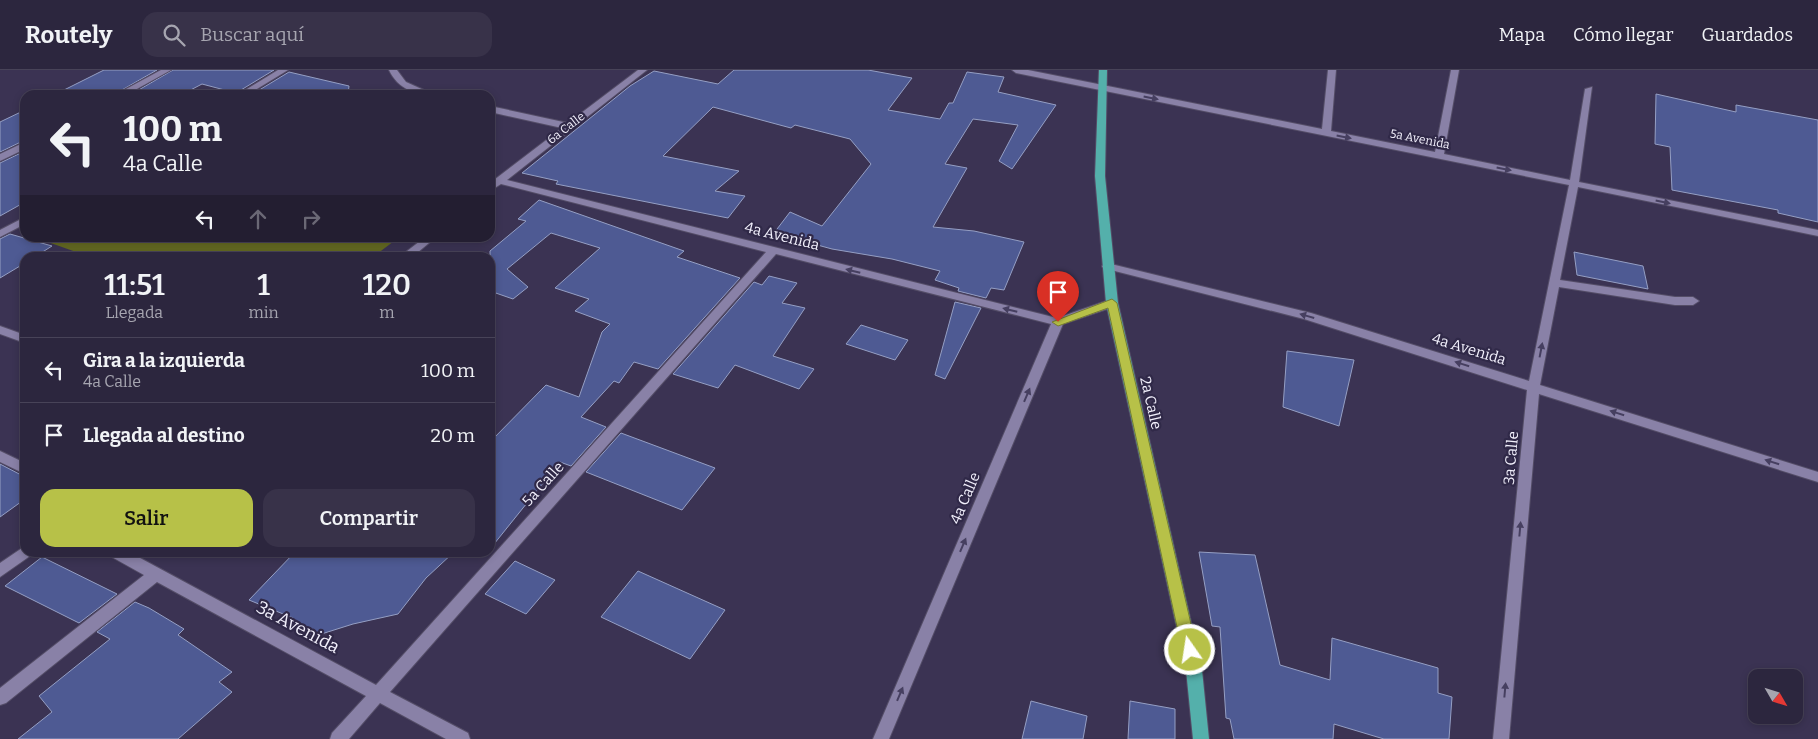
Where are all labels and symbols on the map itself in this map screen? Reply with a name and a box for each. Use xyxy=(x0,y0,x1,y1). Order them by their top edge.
one-way arrow xyxy=(1143,94,1159,102)
street label: 6a Calle xyxy=(545,109,587,147)
street label: 5a Avenida xyxy=(1389,126,1452,152)
one-way arrow xyxy=(1337,133,1352,141)
one-way arrow xyxy=(1496,165,1511,173)
one-way arrow xyxy=(1655,198,1671,206)
street label: 4a Avenida xyxy=(743,218,821,254)
one-way arrow xyxy=(845,267,860,275)
pin xyxy=(1037,271,1079,322)
one-way arrow xyxy=(1003,306,1018,314)
one-way arrow xyxy=(1299,312,1314,320)
street label: 4a Avenida xyxy=(1430,329,1508,369)
one-way arrow xyxy=(1537,342,1545,358)
one-way arrow xyxy=(1454,359,1469,367)
street label: 2a Calle xyxy=(1136,375,1166,431)
one-way arrow xyxy=(1023,388,1031,402)
one-way arrow xyxy=(1609,408,1624,416)
street label: 3a Calle xyxy=(1500,430,1522,486)
street label: 5a Calle xyxy=(518,458,568,510)
one-way arrow xyxy=(1764,458,1779,466)
street label: 4a Calle xyxy=(946,469,984,527)
one-way arrow xyxy=(1516,520,1524,536)
one-way arrow xyxy=(960,538,968,552)
street label: 3a Avenida xyxy=(253,596,344,658)
position arrow xyxy=(1163,623,1215,675)
north arrow xyxy=(1748,669,1802,724)
one-way arrow xyxy=(1501,682,1509,698)
one-way arrow xyxy=(896,687,904,701)

